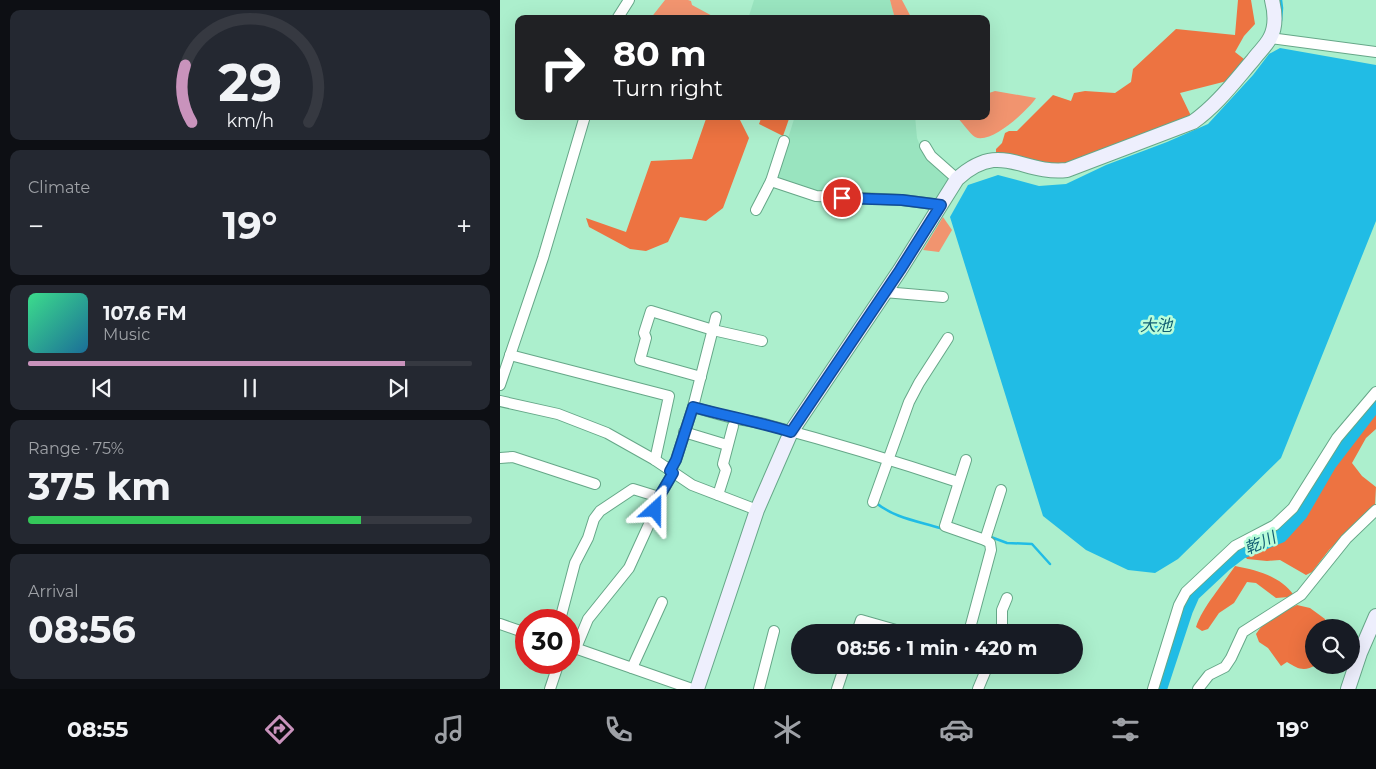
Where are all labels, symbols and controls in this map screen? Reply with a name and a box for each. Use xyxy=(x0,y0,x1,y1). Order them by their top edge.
text: 80 m xyxy=(613,32,707,75)
icon: right xyxy=(530,35,595,100)
text: 29 xyxy=(218,51,282,114)
text: Turn right xyxy=(613,75,723,102)
text: km/h xyxy=(226,110,274,131)
pin xyxy=(821,177,863,219)
text: Climate xyxy=(28,178,90,197)
icon: arrive xyxy=(828,184,856,212)
text: 19° xyxy=(223,202,278,249)
text: − xyxy=(28,209,44,243)
text: + xyxy=(456,209,472,243)
text: 107.6 FM xyxy=(103,302,187,325)
water label: 大池 xyxy=(1140,316,1174,335)
text: Music xyxy=(103,325,150,344)
icon: previous xyxy=(88,374,116,402)
icon: pause xyxy=(236,374,264,402)
icon: next xyxy=(384,374,412,402)
text: Range · 75% xyxy=(28,439,124,458)
text: 375 km xyxy=(28,463,171,510)
position arrow xyxy=(628,483,680,535)
water label: 乾川 xyxy=(1242,527,1280,558)
text: Arrival xyxy=(28,582,78,601)
text: 08:56 xyxy=(28,606,136,653)
speed limit sign: 30 xyxy=(515,609,580,674)
map controls xyxy=(1305,619,1360,674)
button: search xyxy=(1305,619,1360,674)
text: 08:56 · 1 min · 420 m xyxy=(837,637,1037,660)
icon: directions xyxy=(262,712,297,747)
icon: music xyxy=(432,712,467,747)
icon: phone xyxy=(601,712,636,747)
icon: climate xyxy=(770,712,805,747)
icon: car xyxy=(939,712,974,747)
icon: filters xyxy=(1108,712,1143,747)
text: 08:55 xyxy=(67,716,128,743)
text: 19° xyxy=(1277,716,1309,743)

